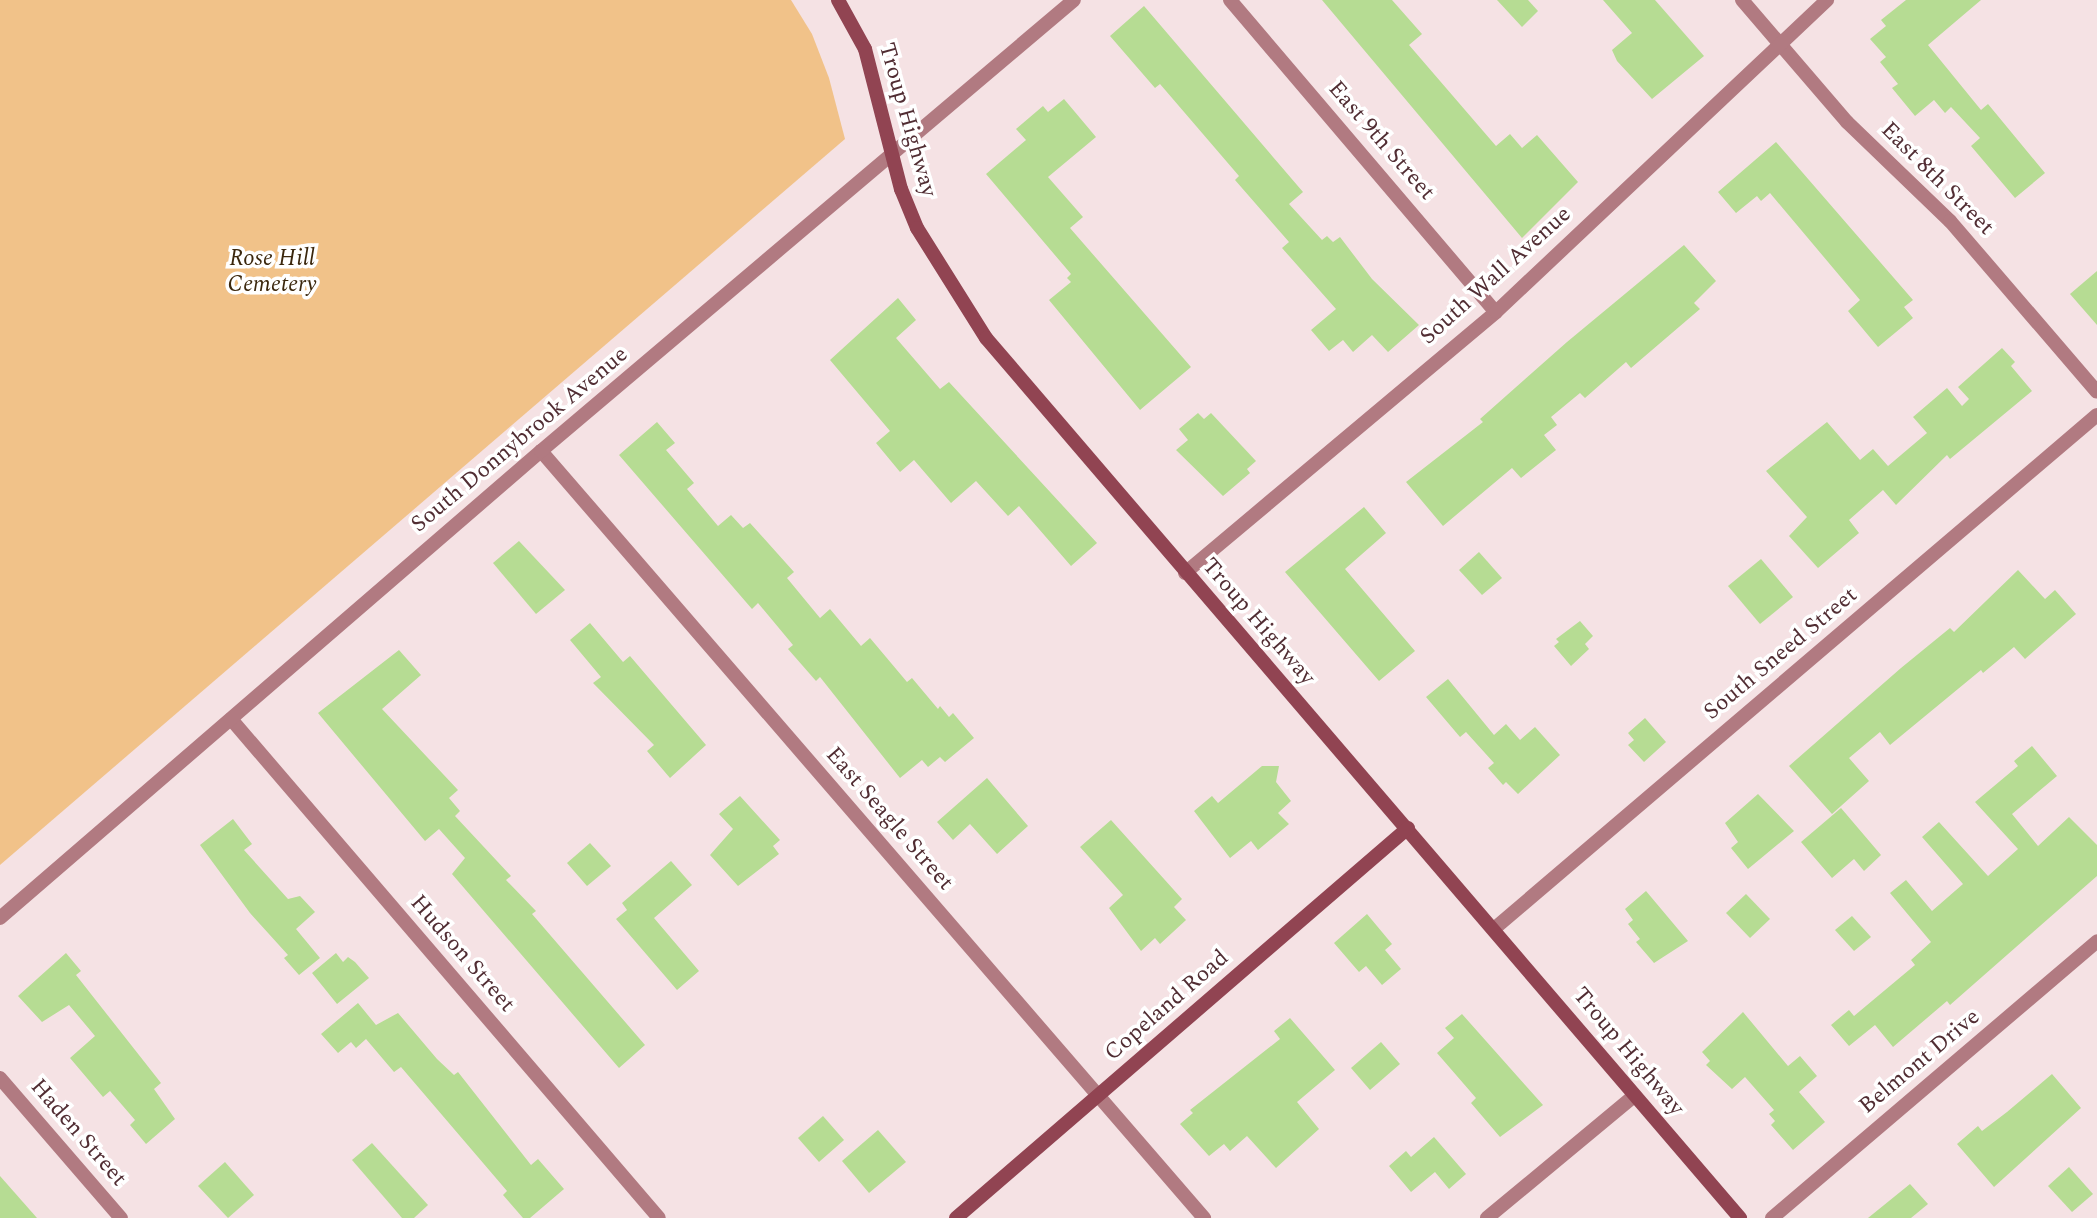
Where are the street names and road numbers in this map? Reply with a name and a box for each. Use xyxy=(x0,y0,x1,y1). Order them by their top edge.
street label: Troup Highway xyxy=(872,40,942,200)
street label: East 9th Street xyxy=(1322,76,1440,206)
street label: East 8th Street xyxy=(1875,117,1999,241)
street label: South Wall Avenue xyxy=(1415,201,1577,351)
street label: South Donnybrook Avenue xyxy=(406,341,634,539)
street label: Troup Highway xyxy=(1195,553,1321,691)
street label: South Sneed Street xyxy=(1699,582,1863,726)
street label: East Seagle Street xyxy=(819,742,959,896)
street label: Hudson Street xyxy=(404,890,520,1018)
street label: Copeland Road xyxy=(1099,945,1235,1067)
street label: Troup Highway xyxy=(1566,982,1690,1122)
street label: Belmont Drive xyxy=(1854,1004,1986,1120)
street label: Haden Street xyxy=(24,1074,132,1192)

